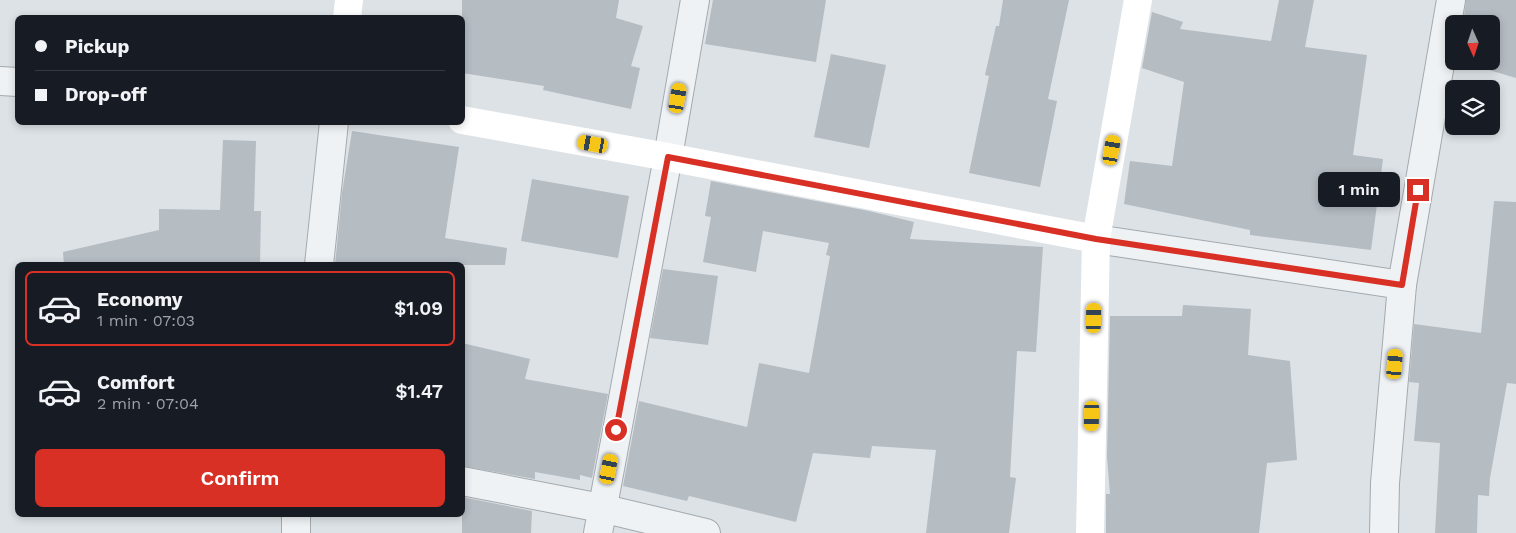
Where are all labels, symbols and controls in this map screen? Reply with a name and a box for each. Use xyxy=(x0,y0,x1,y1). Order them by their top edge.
north arrow xyxy=(1445,15,1500,70)
map controls xyxy=(1445,15,1500,135)
text: Pickup xyxy=(65,35,129,58)
button: layers xyxy=(1445,80,1500,135)
car xyxy=(668,82,687,114)
text: Drop-off xyxy=(65,83,147,106)
car xyxy=(576,134,609,154)
car xyxy=(1102,134,1121,166)
callout: 1 min xyxy=(1318,172,1400,208)
route end xyxy=(1407,179,1429,201)
text: 1 min xyxy=(1338,180,1380,199)
icon: car xyxy=(37,286,82,331)
text: Economy xyxy=(97,288,182,311)
text: $1.09 xyxy=(394,297,443,320)
car xyxy=(1086,303,1101,333)
text: 1 min · 07:03 xyxy=(97,311,195,330)
car xyxy=(1386,348,1403,380)
icon: car xyxy=(37,369,82,414)
text: Comfort xyxy=(97,371,175,394)
text: $1.47 xyxy=(396,380,443,403)
text: 2 min · 07:04 xyxy=(97,394,199,413)
car xyxy=(1084,401,1099,431)
route start xyxy=(605,419,627,441)
button: Confirm xyxy=(35,449,445,507)
car xyxy=(598,453,619,485)

